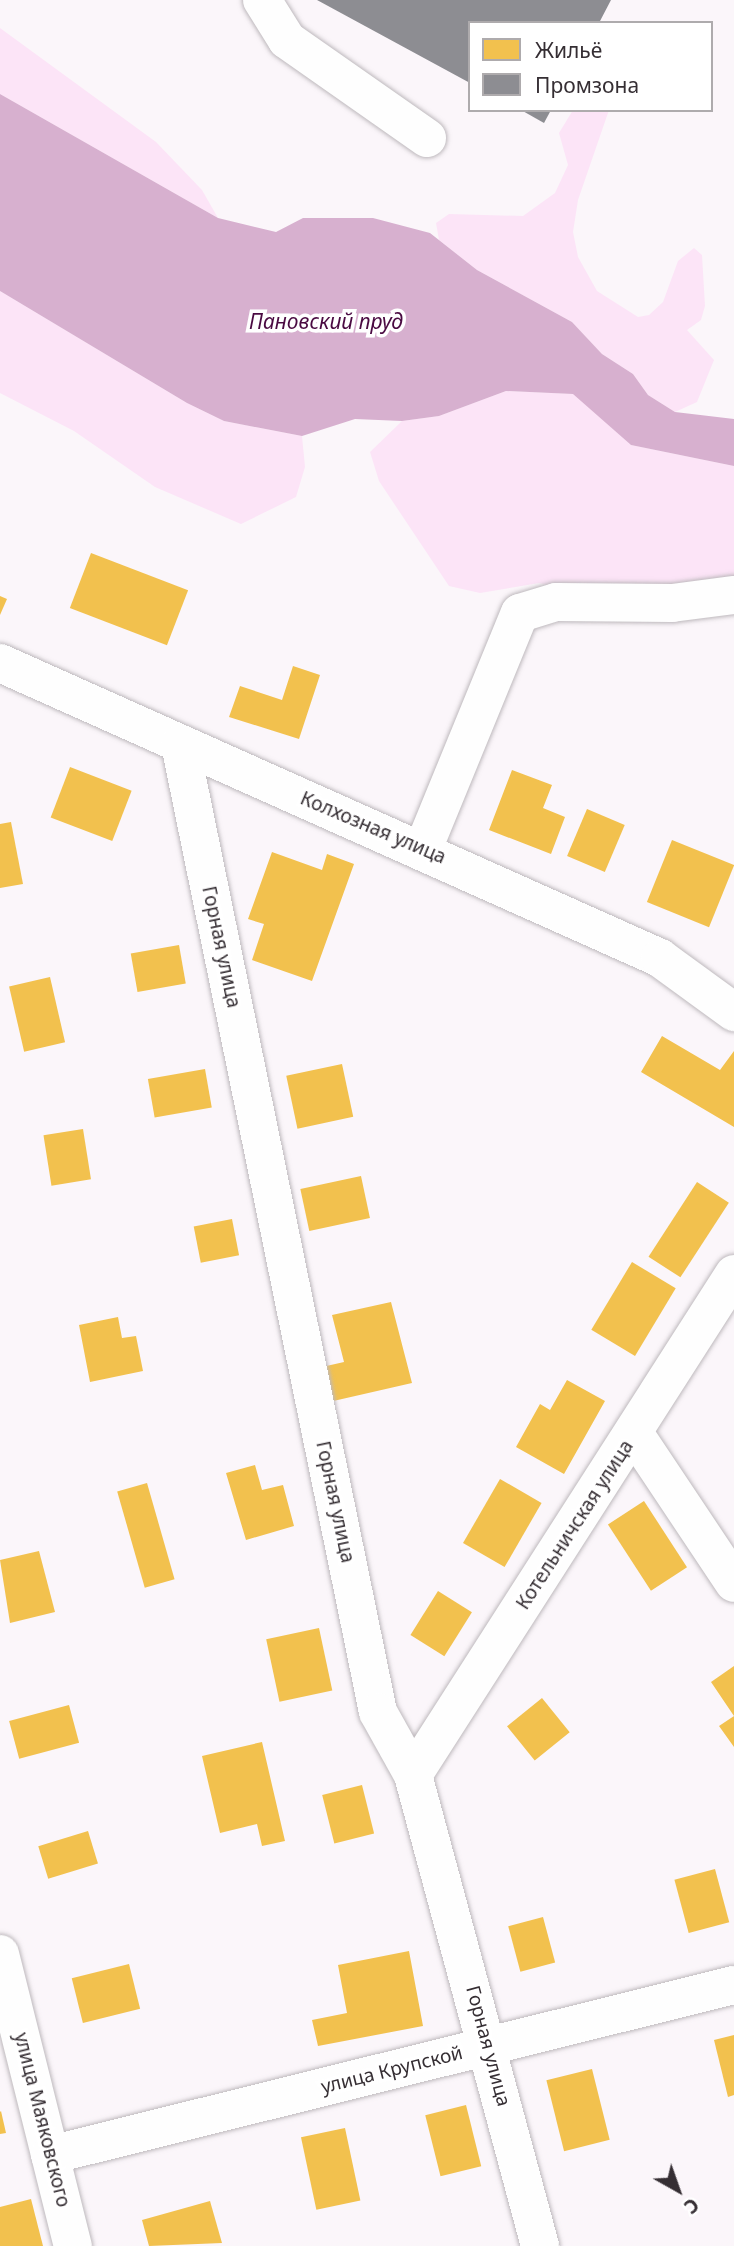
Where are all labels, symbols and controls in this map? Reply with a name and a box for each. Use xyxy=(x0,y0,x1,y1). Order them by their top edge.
legend xyxy=(468,21,713,112)
text: Жильё xyxy=(535,36,602,64)
text: Промзона xyxy=(535,71,639,99)
water label: Пановский пруд xyxy=(249,308,403,334)
street label: Колхозная улица xyxy=(297,787,449,869)
street label: Горная улица xyxy=(197,884,245,1010)
street label: Котельничская улица xyxy=(512,1436,638,1614)
street label: Горная улица xyxy=(311,1439,359,1565)
street label: Горная улица xyxy=(461,1983,515,2109)
street label: улица Маяковского xyxy=(9,2030,75,2210)
street label: улица Крупской xyxy=(319,2041,465,2099)
north arrow xyxy=(643,2155,713,2225)
text: С xyxy=(678,2192,705,2220)

